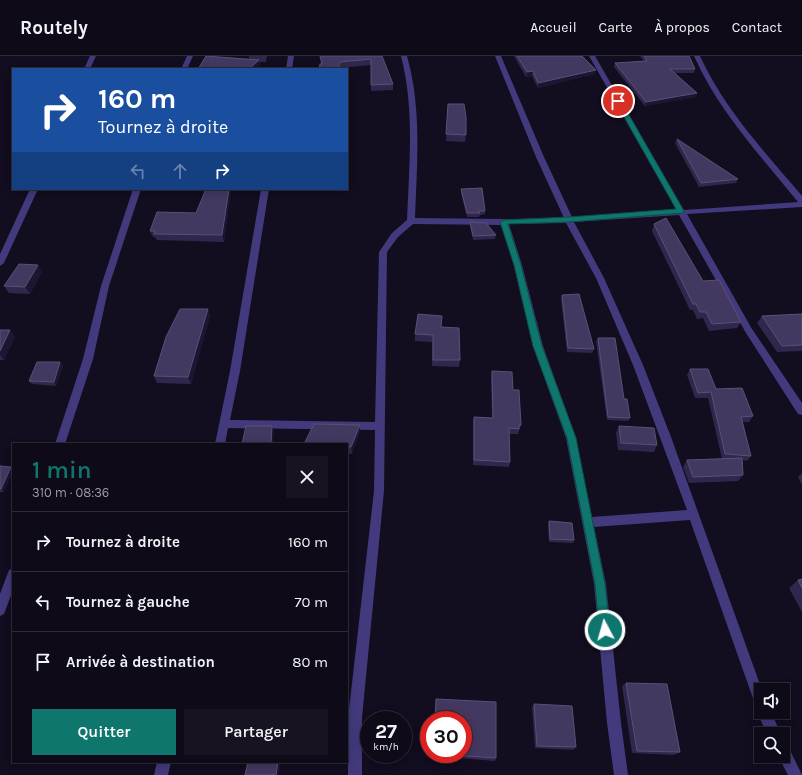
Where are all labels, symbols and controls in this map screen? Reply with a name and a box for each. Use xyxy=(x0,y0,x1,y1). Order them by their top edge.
text: Routely xyxy=(20,17,88,39)
text: Accueil xyxy=(530,19,577,36)
text: Carte xyxy=(599,19,632,36)
text: À propos xyxy=(654,19,710,36)
text: Contact xyxy=(732,19,782,36)
text: 160 m xyxy=(98,82,176,115)
icon: right xyxy=(32,84,84,136)
pin xyxy=(601,84,635,118)
icon: arrive xyxy=(607,90,629,112)
text: Tournez à droite xyxy=(98,116,228,138)
icon: left xyxy=(127,160,149,182)
icon: ahead xyxy=(169,160,191,182)
icon: right xyxy=(211,160,233,182)
text: 1 min xyxy=(32,456,92,484)
button: close xyxy=(286,456,328,498)
text: 310 m · 08:36 xyxy=(32,485,109,500)
icon: right xyxy=(32,531,54,553)
text: Tournez à droite xyxy=(66,533,180,551)
text: 160 m xyxy=(288,533,328,551)
icon: left xyxy=(32,591,54,613)
text: Tournez à gauche xyxy=(66,593,190,611)
text: 70 m xyxy=(294,593,328,611)
position arrow xyxy=(584,609,626,651)
icon: arrive xyxy=(32,651,54,673)
text: Arrivée à destination xyxy=(66,653,215,671)
text: 80 m xyxy=(292,653,328,671)
map controls xyxy=(754,683,790,763)
button: sound xyxy=(754,683,790,719)
button: Quitter xyxy=(32,709,176,755)
button: Partager xyxy=(184,709,328,755)
speed limit sign: 30 xyxy=(420,711,472,763)
text: 27 xyxy=(375,720,397,743)
button: search xyxy=(754,727,790,763)
text: km/h xyxy=(373,741,399,753)

